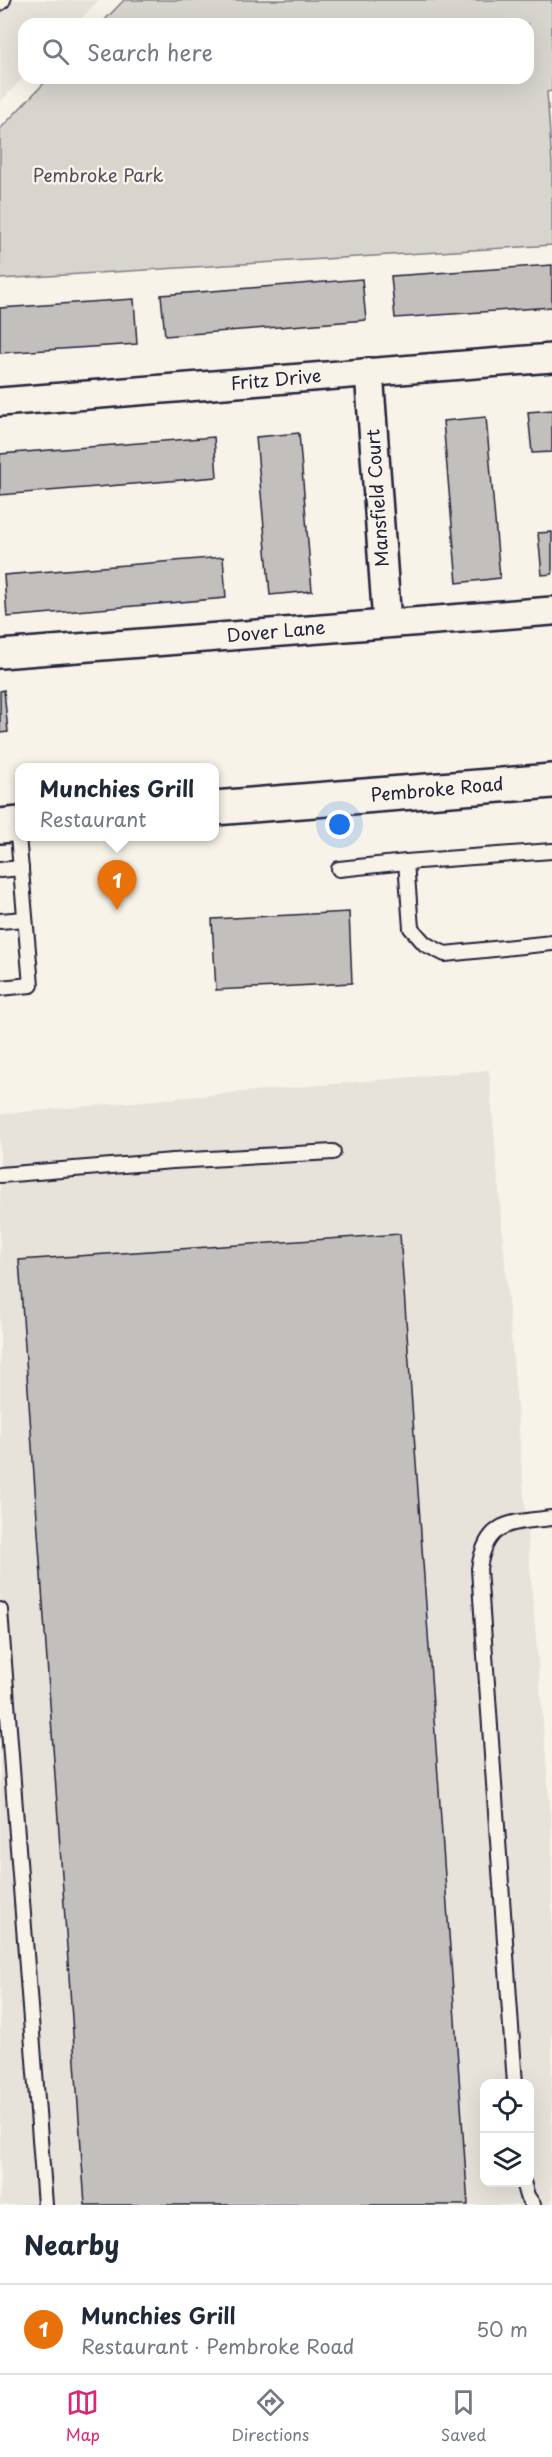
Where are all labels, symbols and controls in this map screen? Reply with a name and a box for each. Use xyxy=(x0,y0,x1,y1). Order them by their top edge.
search box xyxy=(18,18,534,84)
icon: search xyxy=(39,35,72,68)
text: Search here xyxy=(87,35,213,68)
park label: Pembroke Park xyxy=(32,161,164,188)
street label: Fritz Drive xyxy=(229,361,322,396)
street label: Mansfield Court xyxy=(358,428,395,568)
street label: Dover Lane xyxy=(226,613,326,648)
popup xyxy=(15,763,219,841)
street label: Pembroke Road xyxy=(369,769,505,808)
text: Munchies Grill xyxy=(40,771,194,804)
text: Restaurant xyxy=(40,804,147,834)
your location xyxy=(325,810,354,839)
pin: 1 xyxy=(98,860,136,910)
map controls xyxy=(480,2079,534,2187)
button: locate xyxy=(480,2079,534,2133)
button: layers xyxy=(480,2133,534,2187)
text: Nearby xyxy=(24,2225,119,2264)
text: Munchies Grill xyxy=(81,2298,236,2331)
text: 1 xyxy=(39,2314,48,2344)
text: 50 m xyxy=(476,2314,528,2344)
text: Restaurant · Pembroke Road xyxy=(81,2331,355,2361)
tab: Map xyxy=(66,2386,100,2446)
tab: Directions xyxy=(231,2386,309,2446)
tab: Saved xyxy=(441,2386,486,2446)

